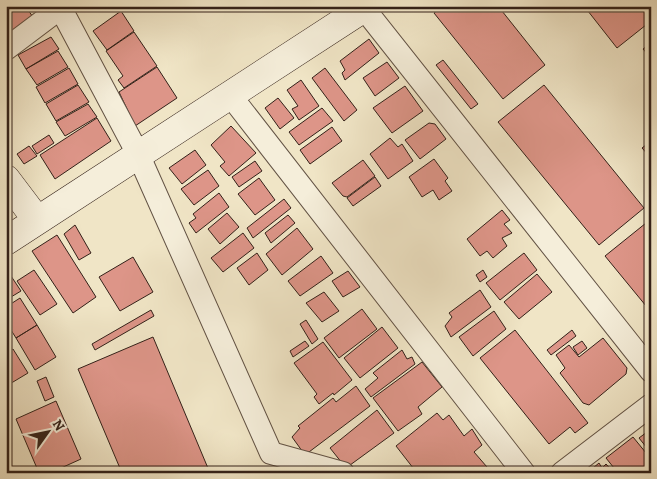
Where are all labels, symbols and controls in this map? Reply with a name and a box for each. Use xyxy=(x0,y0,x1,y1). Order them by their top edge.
north arrow xyxy=(22,406,72,456)
text: N xyxy=(48,416,69,435)

